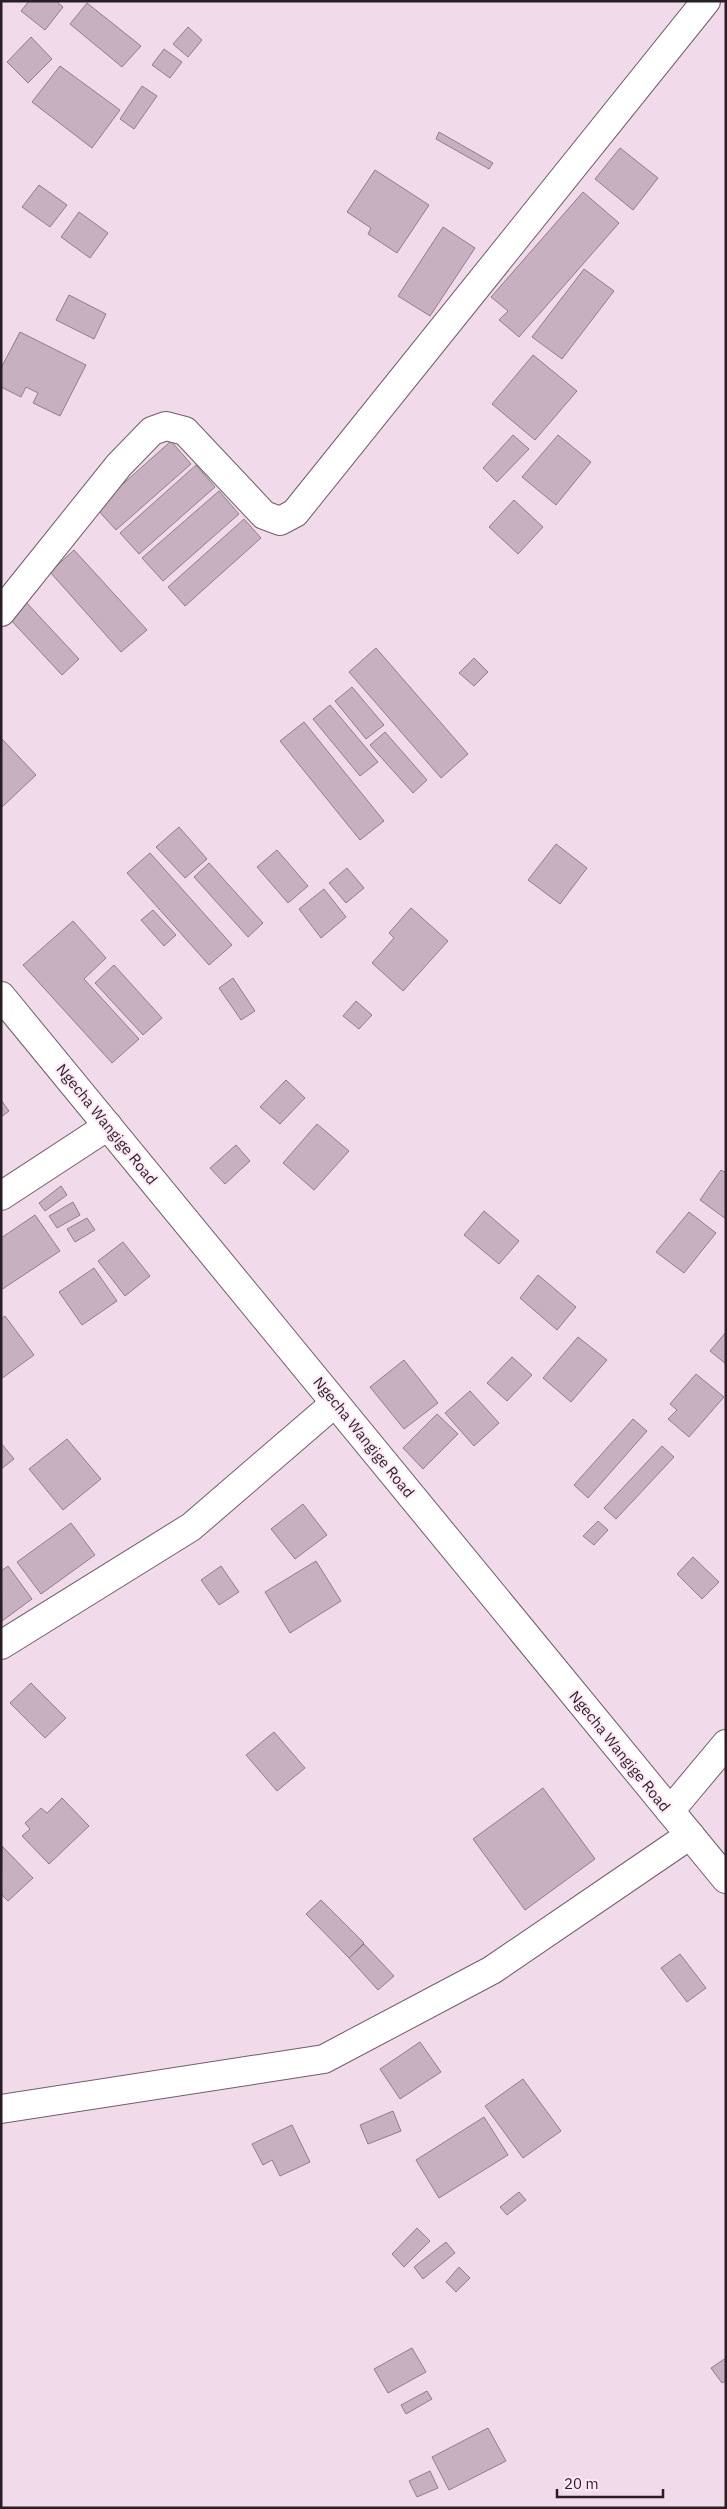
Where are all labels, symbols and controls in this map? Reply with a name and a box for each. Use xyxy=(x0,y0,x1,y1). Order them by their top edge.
street label: Ngecha Wangige Road xyxy=(52,1060,162,1188)
street label: Ngecha Wangige Road xyxy=(309,1373,419,1501)
street label: Ngecha Wangige Road xyxy=(565,1687,675,1815)
scale bar xyxy=(557,2466,663,2498)
text: 20 m xyxy=(564,2474,599,2493)

